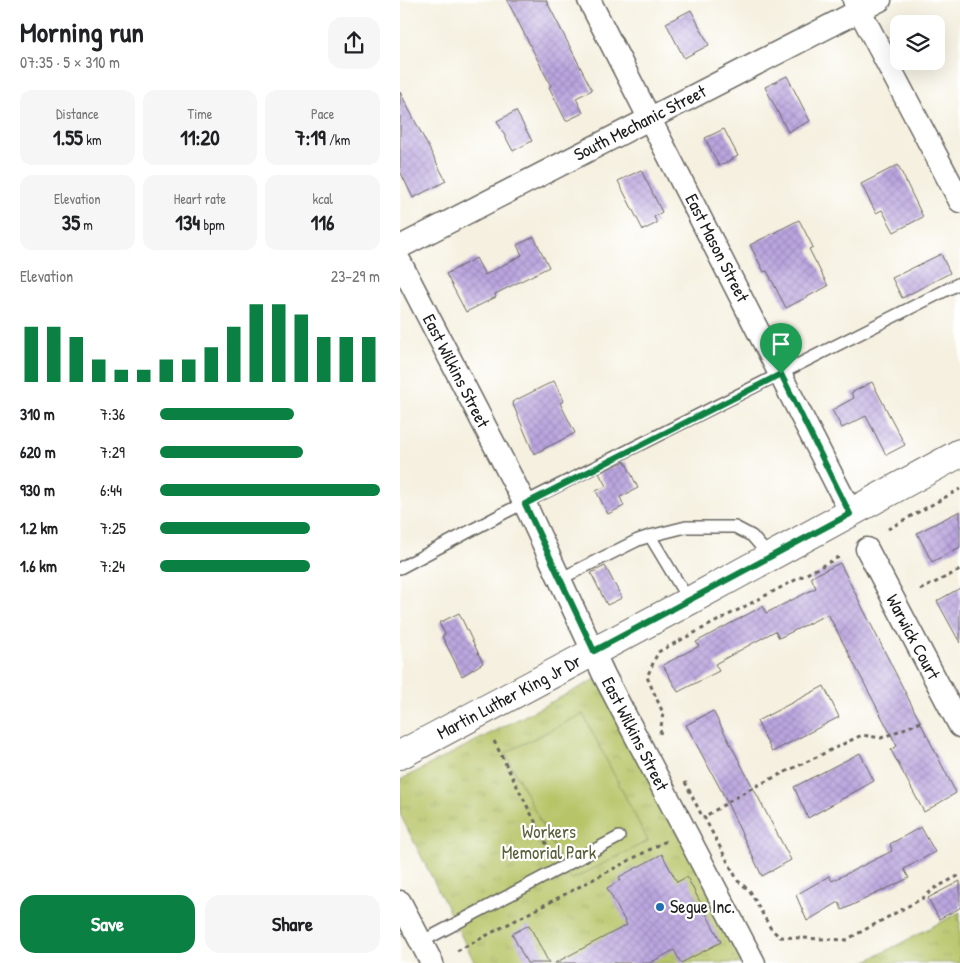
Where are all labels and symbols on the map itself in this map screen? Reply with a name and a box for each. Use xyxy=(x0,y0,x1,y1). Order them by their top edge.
street label: South Mechanic Street xyxy=(569,78,711,167)
street label: East Mason Street xyxy=(679,189,756,307)
street label: East Wilkins Street xyxy=(417,310,496,433)
pin xyxy=(760,323,802,374)
street label: Warwick Court xyxy=(880,590,947,685)
street label: Martin Luther King Jr Dr xyxy=(432,648,585,745)
street label: East Wilkins Street xyxy=(596,673,675,796)
park label: Workers Memorial Park xyxy=(502,819,597,865)
place label: Segue Inc. xyxy=(670,894,735,919)
marker: Segue Inc. xyxy=(654,901,666,913)

